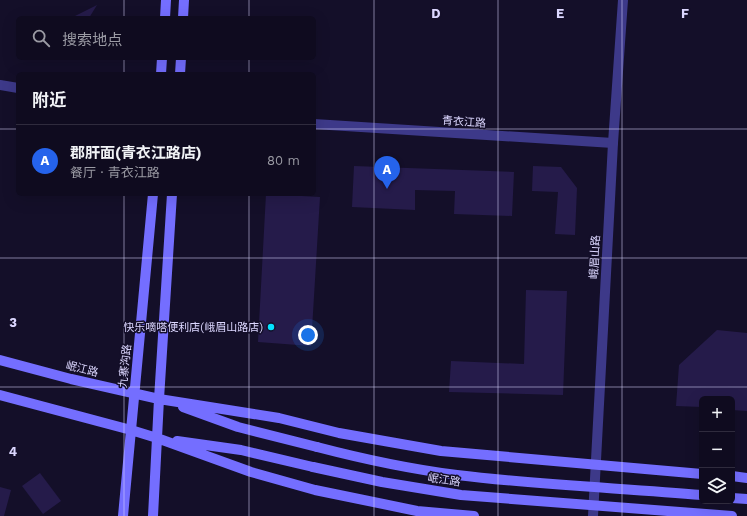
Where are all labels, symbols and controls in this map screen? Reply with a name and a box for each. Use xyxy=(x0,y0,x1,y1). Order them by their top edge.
text: D xyxy=(431,6,441,21)
text: E xyxy=(556,6,564,21)
text: F xyxy=(681,6,689,21)
search box xyxy=(16,16,316,60)
icon: search xyxy=(30,27,52,49)
text: 搜索地点 xyxy=(62,31,122,49)
text: 附近 xyxy=(32,90,66,110)
street label: 青衣江路 xyxy=(442,114,486,130)
text: 郡肝面(青衣江路店) xyxy=(70,144,202,162)
text: A xyxy=(41,153,49,168)
text: 80 m xyxy=(267,153,300,168)
pin: A xyxy=(374,156,400,189)
text: 餐厅 · 青衣江路 xyxy=(70,165,160,180)
street label: 峨眉山路 xyxy=(587,235,603,279)
text: 3 xyxy=(9,315,17,330)
place label: 快乐嘀嗒便利店(峨眉山路店) xyxy=(123,321,263,334)
marker: 快乐嘀嗒便利店(峨眉山路店) xyxy=(266,322,276,332)
your location xyxy=(298,325,318,345)
street label: 九寨沟路 xyxy=(116,343,134,389)
street label: 岷江路 xyxy=(64,359,100,379)
map controls xyxy=(699,396,735,504)
button: + xyxy=(699,396,735,432)
button: − xyxy=(699,432,735,468)
text: 4 xyxy=(9,444,18,459)
button: layers xyxy=(699,468,735,504)
street label: 岷江路 xyxy=(427,471,461,489)

